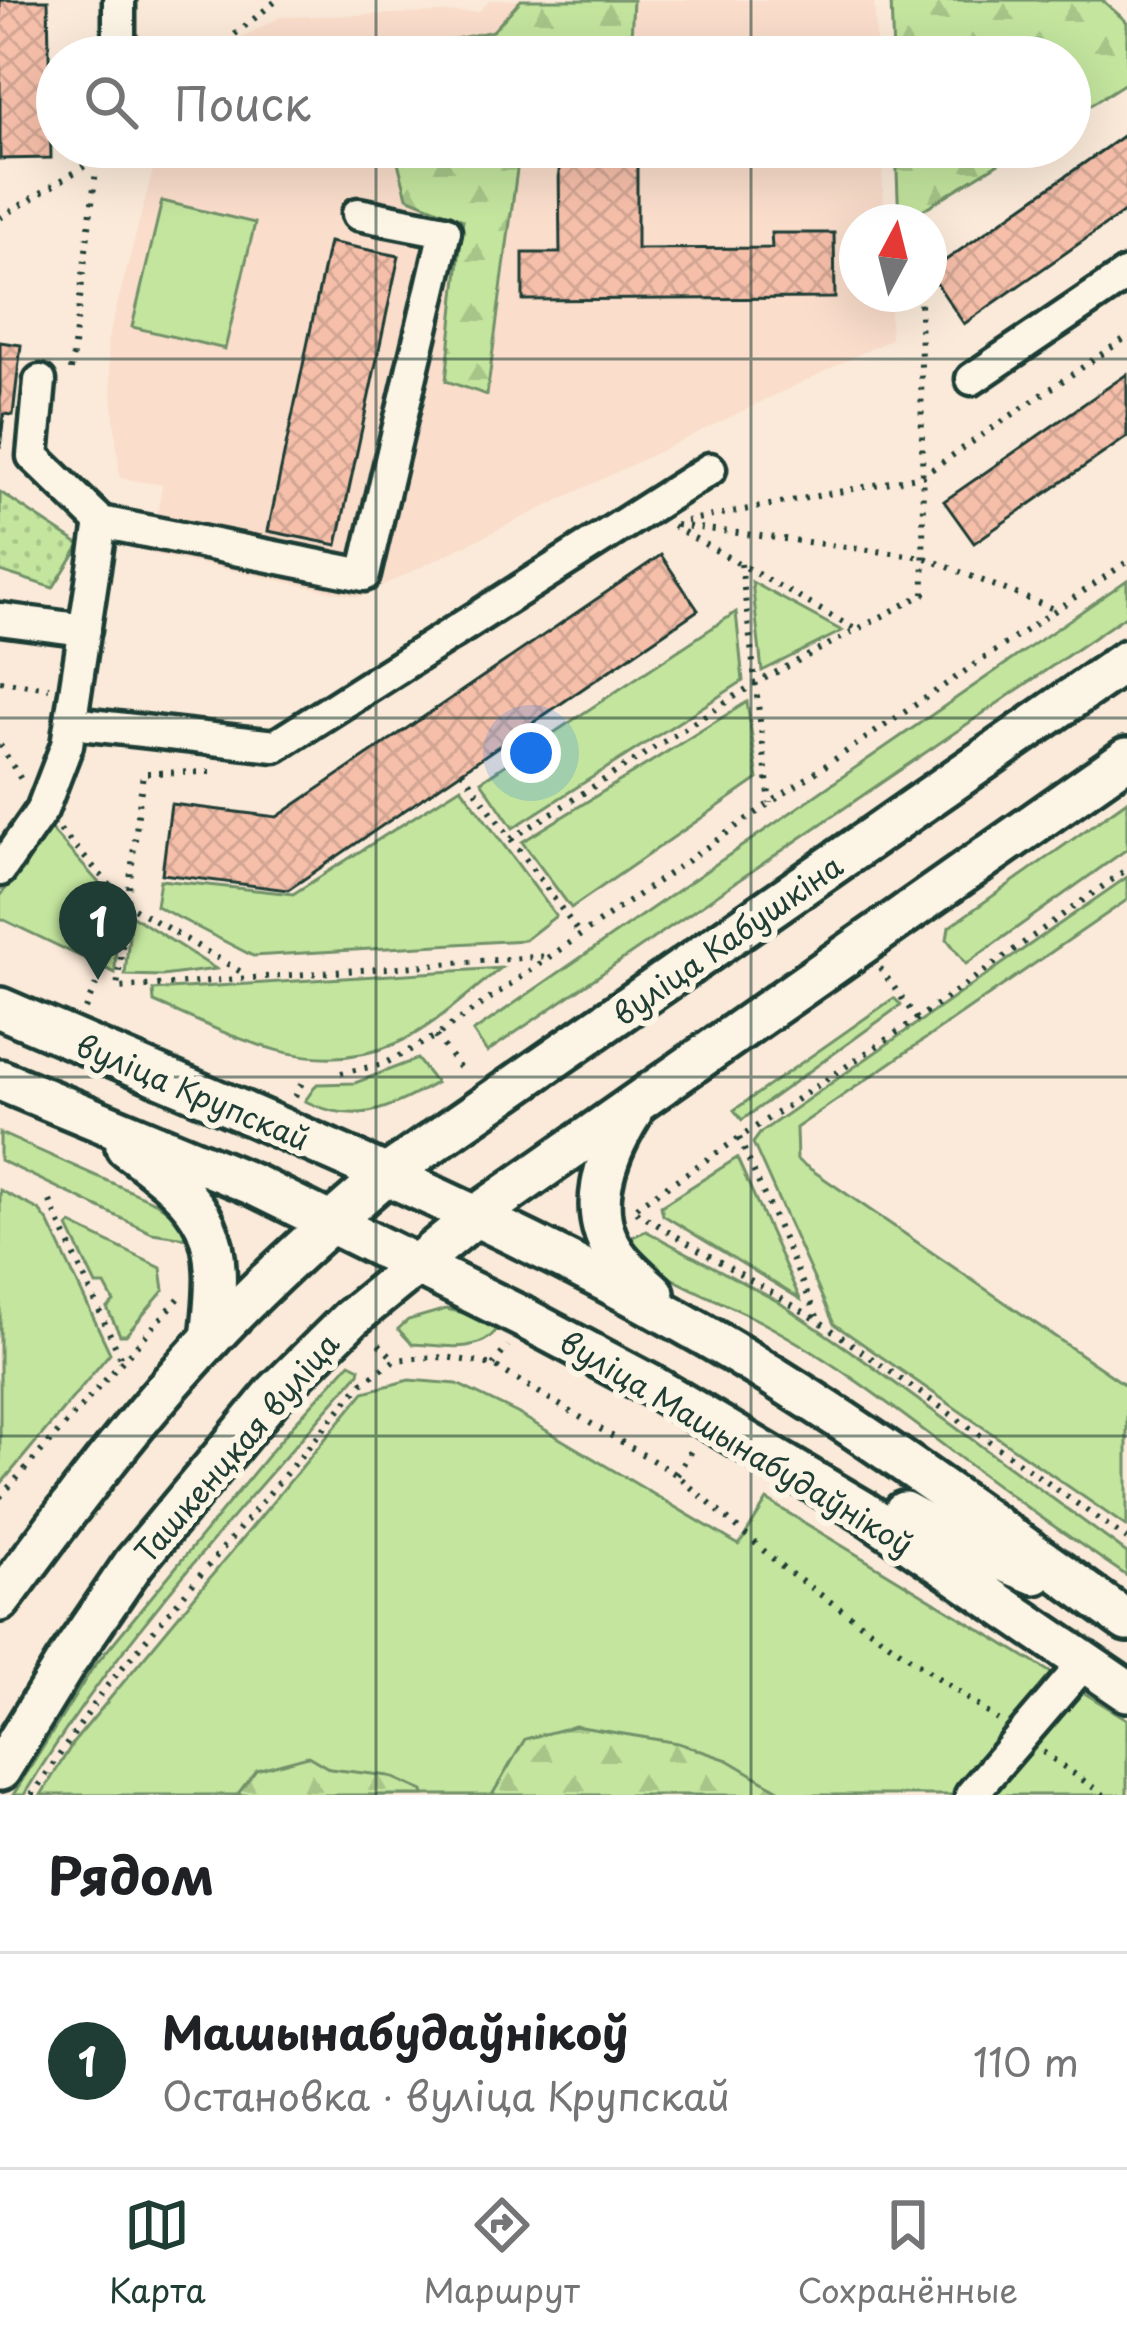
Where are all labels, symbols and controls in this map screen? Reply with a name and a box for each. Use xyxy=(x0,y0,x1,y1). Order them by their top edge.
search box xyxy=(36,36,1091,168)
text: Поиск xyxy=(174,68,311,136)
icon: search xyxy=(78,69,144,135)
north arrow xyxy=(839,204,947,312)
your location xyxy=(501,723,561,783)
street label: вуліца Кабушкіна xyxy=(603,842,851,1035)
pin: 1 xyxy=(59,881,137,980)
street label: вуліца Крупскай xyxy=(70,1022,316,1160)
street label: вуліца Машынабудаўнікоў xyxy=(552,1318,922,1566)
street label: Ташкенцкая вуліца xyxy=(123,1322,349,1572)
text: Рядом xyxy=(48,1835,214,1912)
text: Машынабудаўнікоў xyxy=(162,1997,628,2065)
text: 1 xyxy=(78,2031,96,2090)
text: 110 m xyxy=(973,2031,1079,2090)
text: Остановка · вуліца Крупскай xyxy=(162,2065,730,2124)
tab: Карта xyxy=(109,2192,206,2314)
tab: Маршрут xyxy=(424,2192,580,2314)
tab: Сохранённые xyxy=(797,2192,1018,2314)

